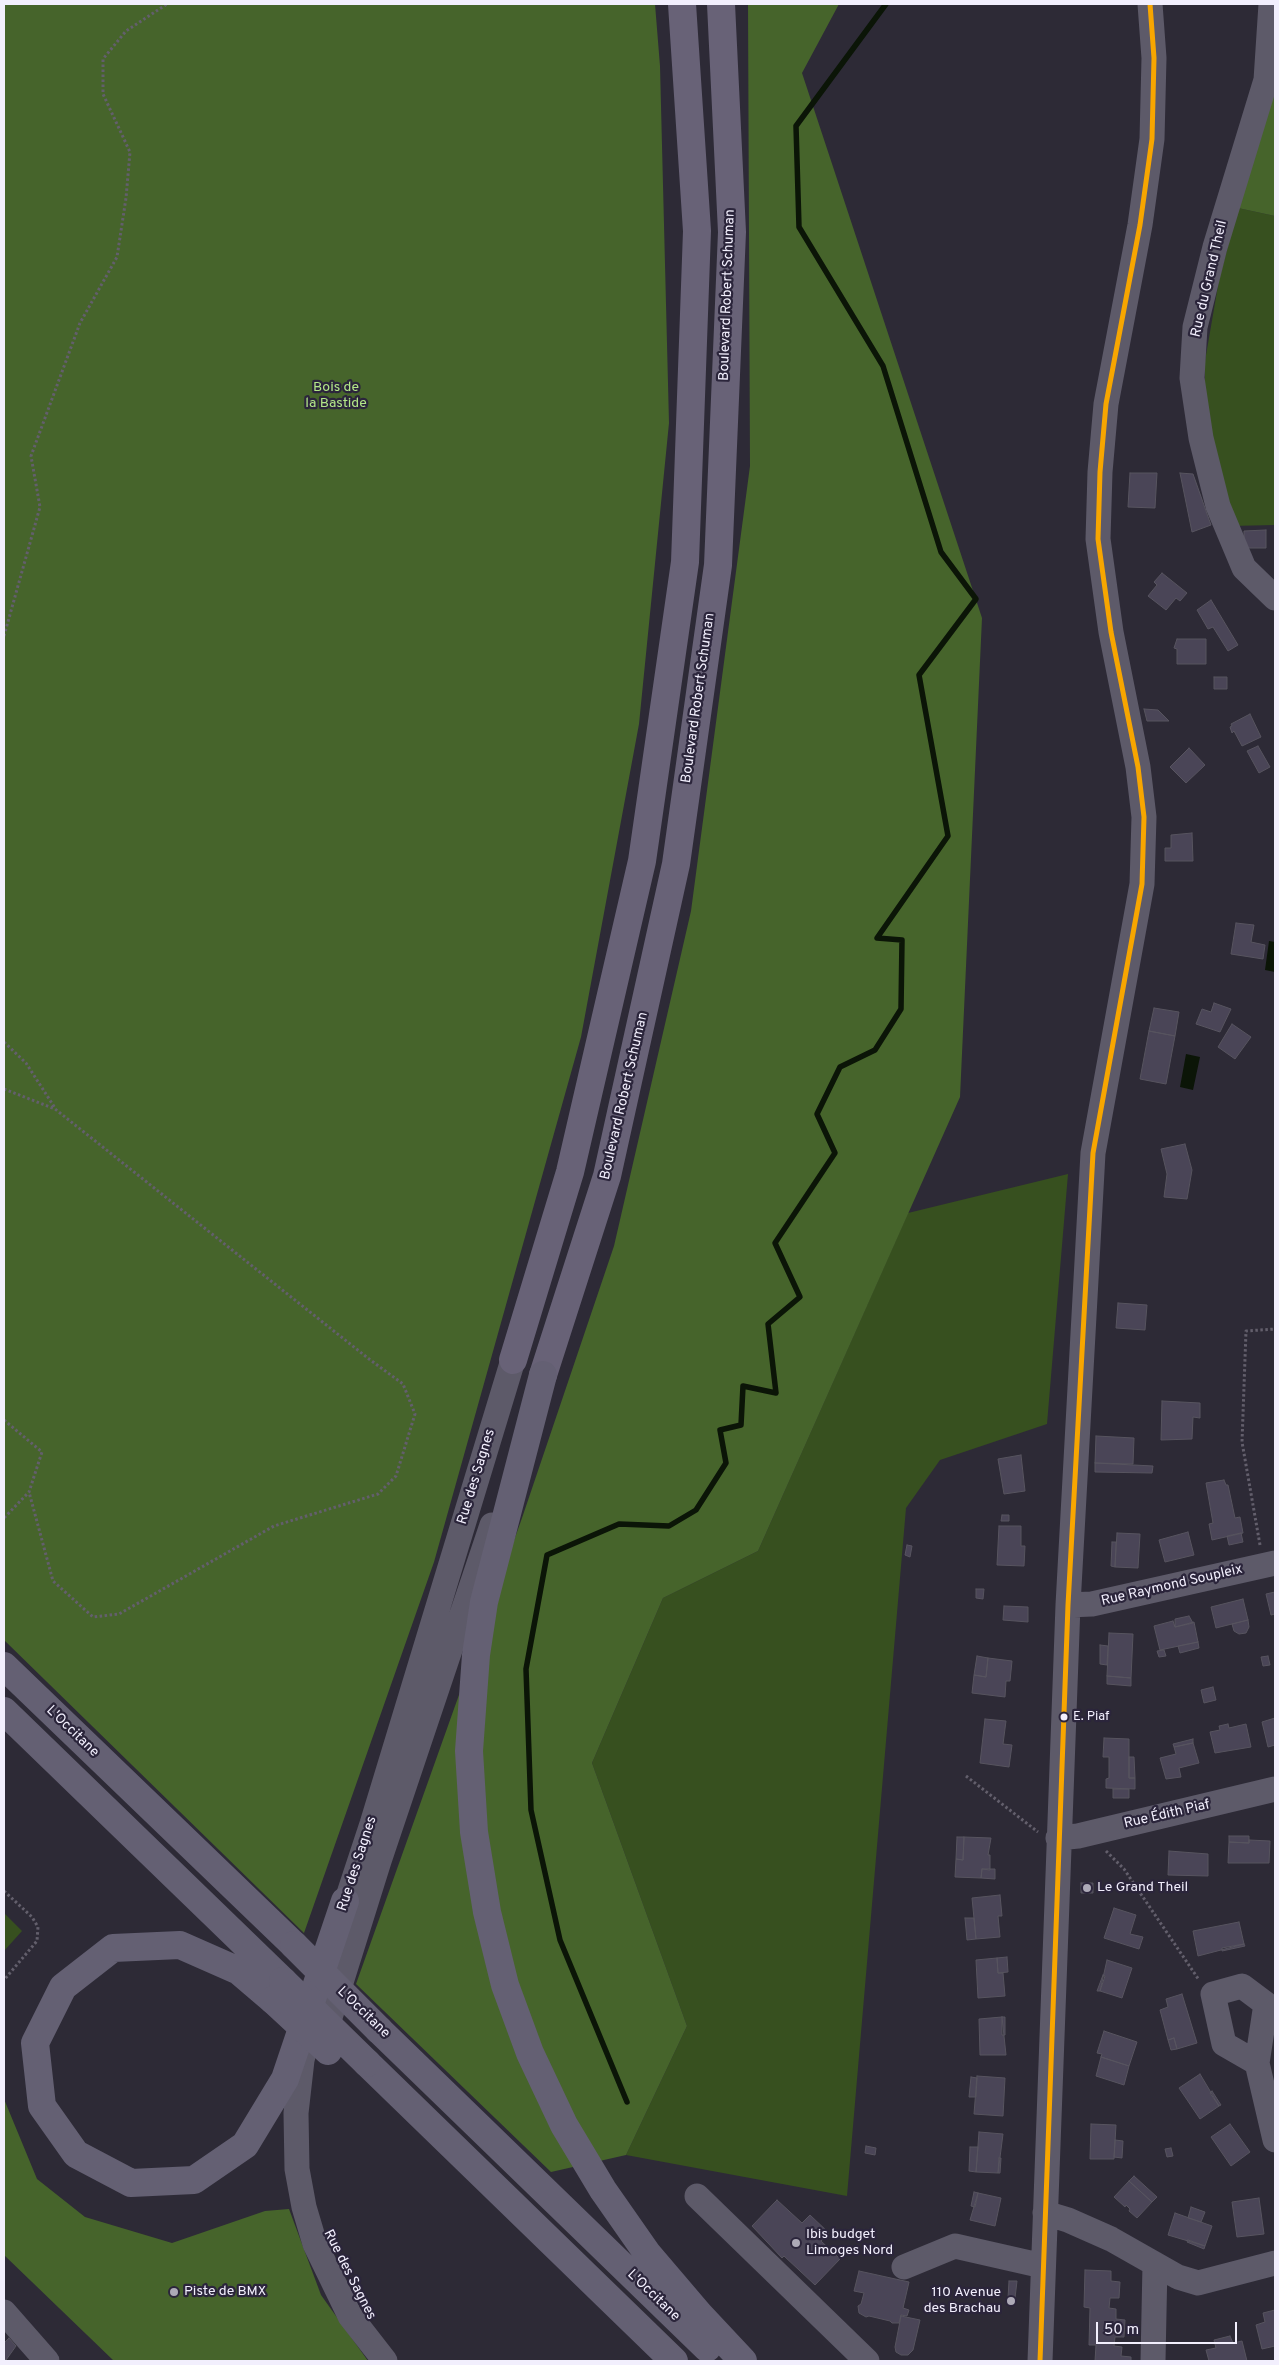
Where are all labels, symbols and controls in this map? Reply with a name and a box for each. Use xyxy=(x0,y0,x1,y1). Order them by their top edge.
street label: Boulevard Robert Schuman xyxy=(717,209,739,381)
street label: Rue du Grand Theil xyxy=(1188,219,1232,339)
park label: Bois de la Bastide xyxy=(305,380,367,412)
street label: Boulevard Robert Schuman xyxy=(679,612,719,784)
street label: Boulevard Robert Schuman xyxy=(597,1010,653,1182)
street label: Rue des Sagnes xyxy=(455,1427,499,1527)
street label: Rue Raymond Soupleix xyxy=(1100,1562,1244,1610)
street label: L'Occitane xyxy=(42,1703,102,1761)
place label: E. Piaf xyxy=(1073,1709,1109,1725)
marker: E. Piaf xyxy=(1059,1712,1069,1722)
street label: Rue Édith Piaf xyxy=(1122,1797,1212,1833)
street label: Rue des Sagnes xyxy=(335,1814,381,1914)
place label: Le Grand Theil xyxy=(1097,1880,1188,1896)
marker: Le Grand Theil xyxy=(1081,1882,1093,1894)
street label: L'Occitane xyxy=(333,1984,393,2042)
street label: Rue des Sagnes xyxy=(319,2227,379,2323)
place label: Ibis budget Limoges Nord xyxy=(806,2227,893,2260)
marker: Ibis budget Limoges Nord xyxy=(790,2237,802,2249)
street label: L'Occitane xyxy=(623,2267,683,2325)
place label: Piste de BMX xyxy=(184,2284,266,2300)
place label: 110 Avenue des Brachau xyxy=(924,2285,1001,2318)
marker: Piste de BMX xyxy=(168,2286,180,2298)
marker: 110 Avenue des Brachau xyxy=(1005,2295,1017,2307)
scale bar xyxy=(1099,2312,1240,2344)
text: 50 m xyxy=(1104,2321,1139,2340)

